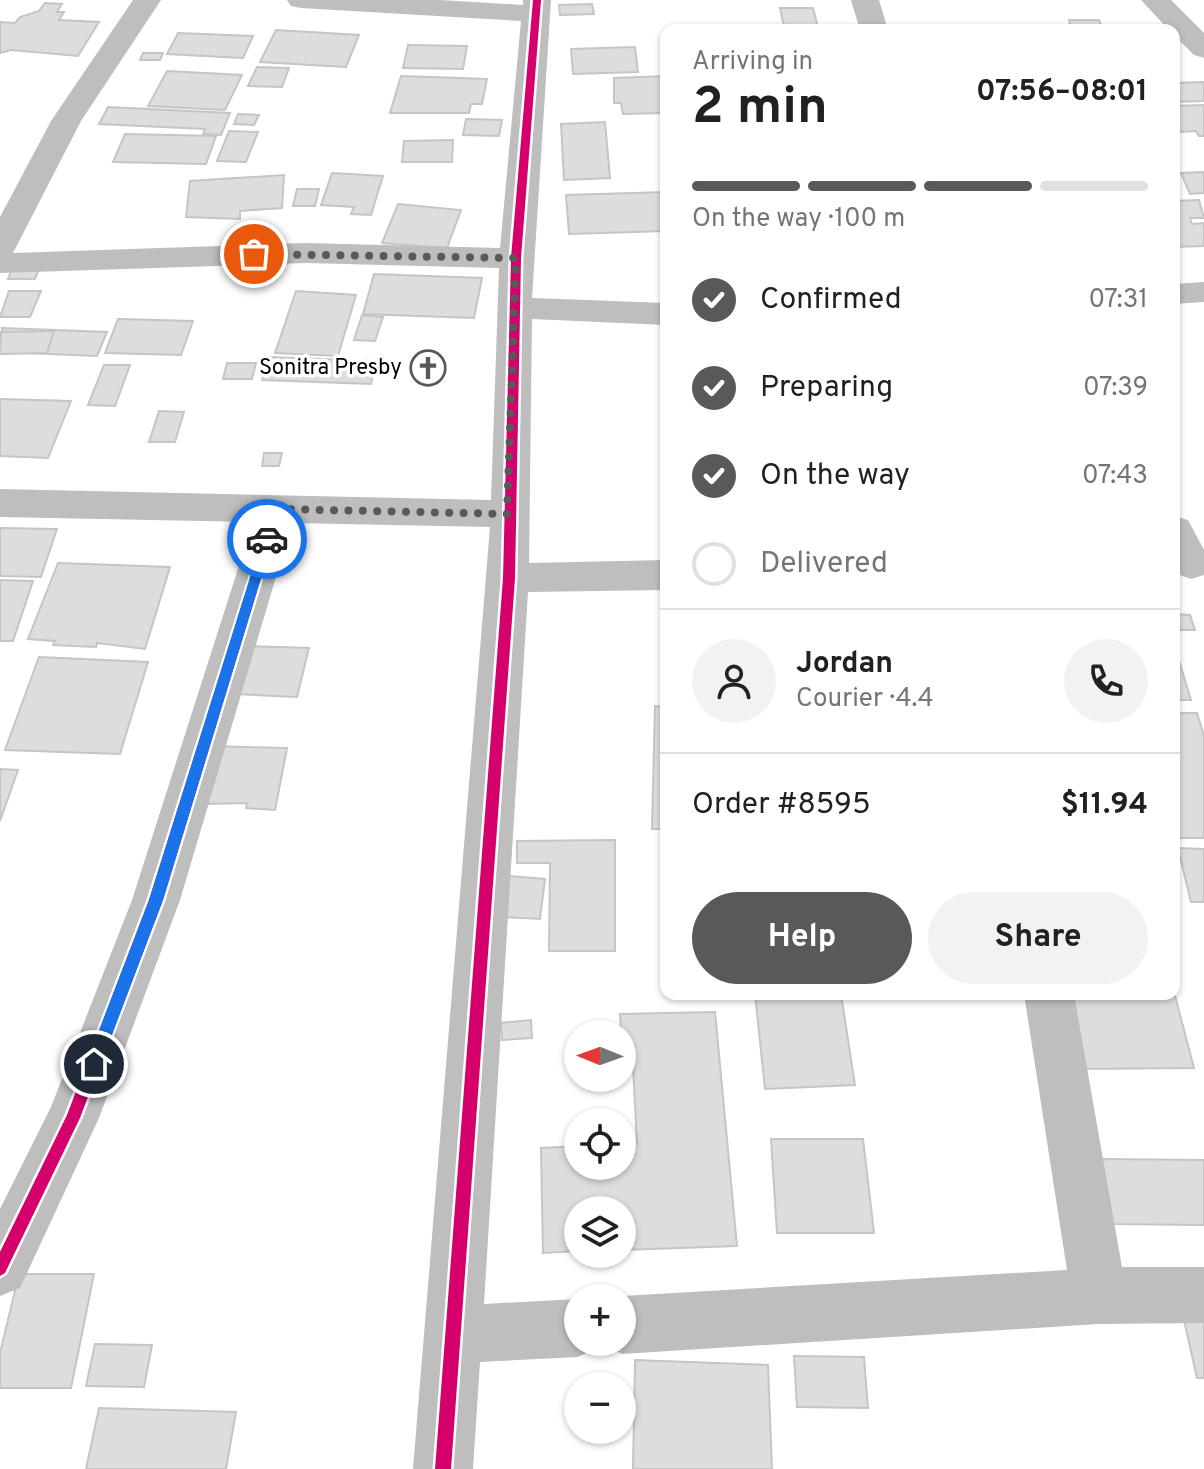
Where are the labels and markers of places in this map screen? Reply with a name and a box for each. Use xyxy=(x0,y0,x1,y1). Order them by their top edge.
pin xyxy=(220,220,288,288)
church icon: Sonitra Presby xyxy=(409,349,447,387)
place label: Sonitra Presby xyxy=(259,355,402,382)
pin xyxy=(60,1030,128,1098)

